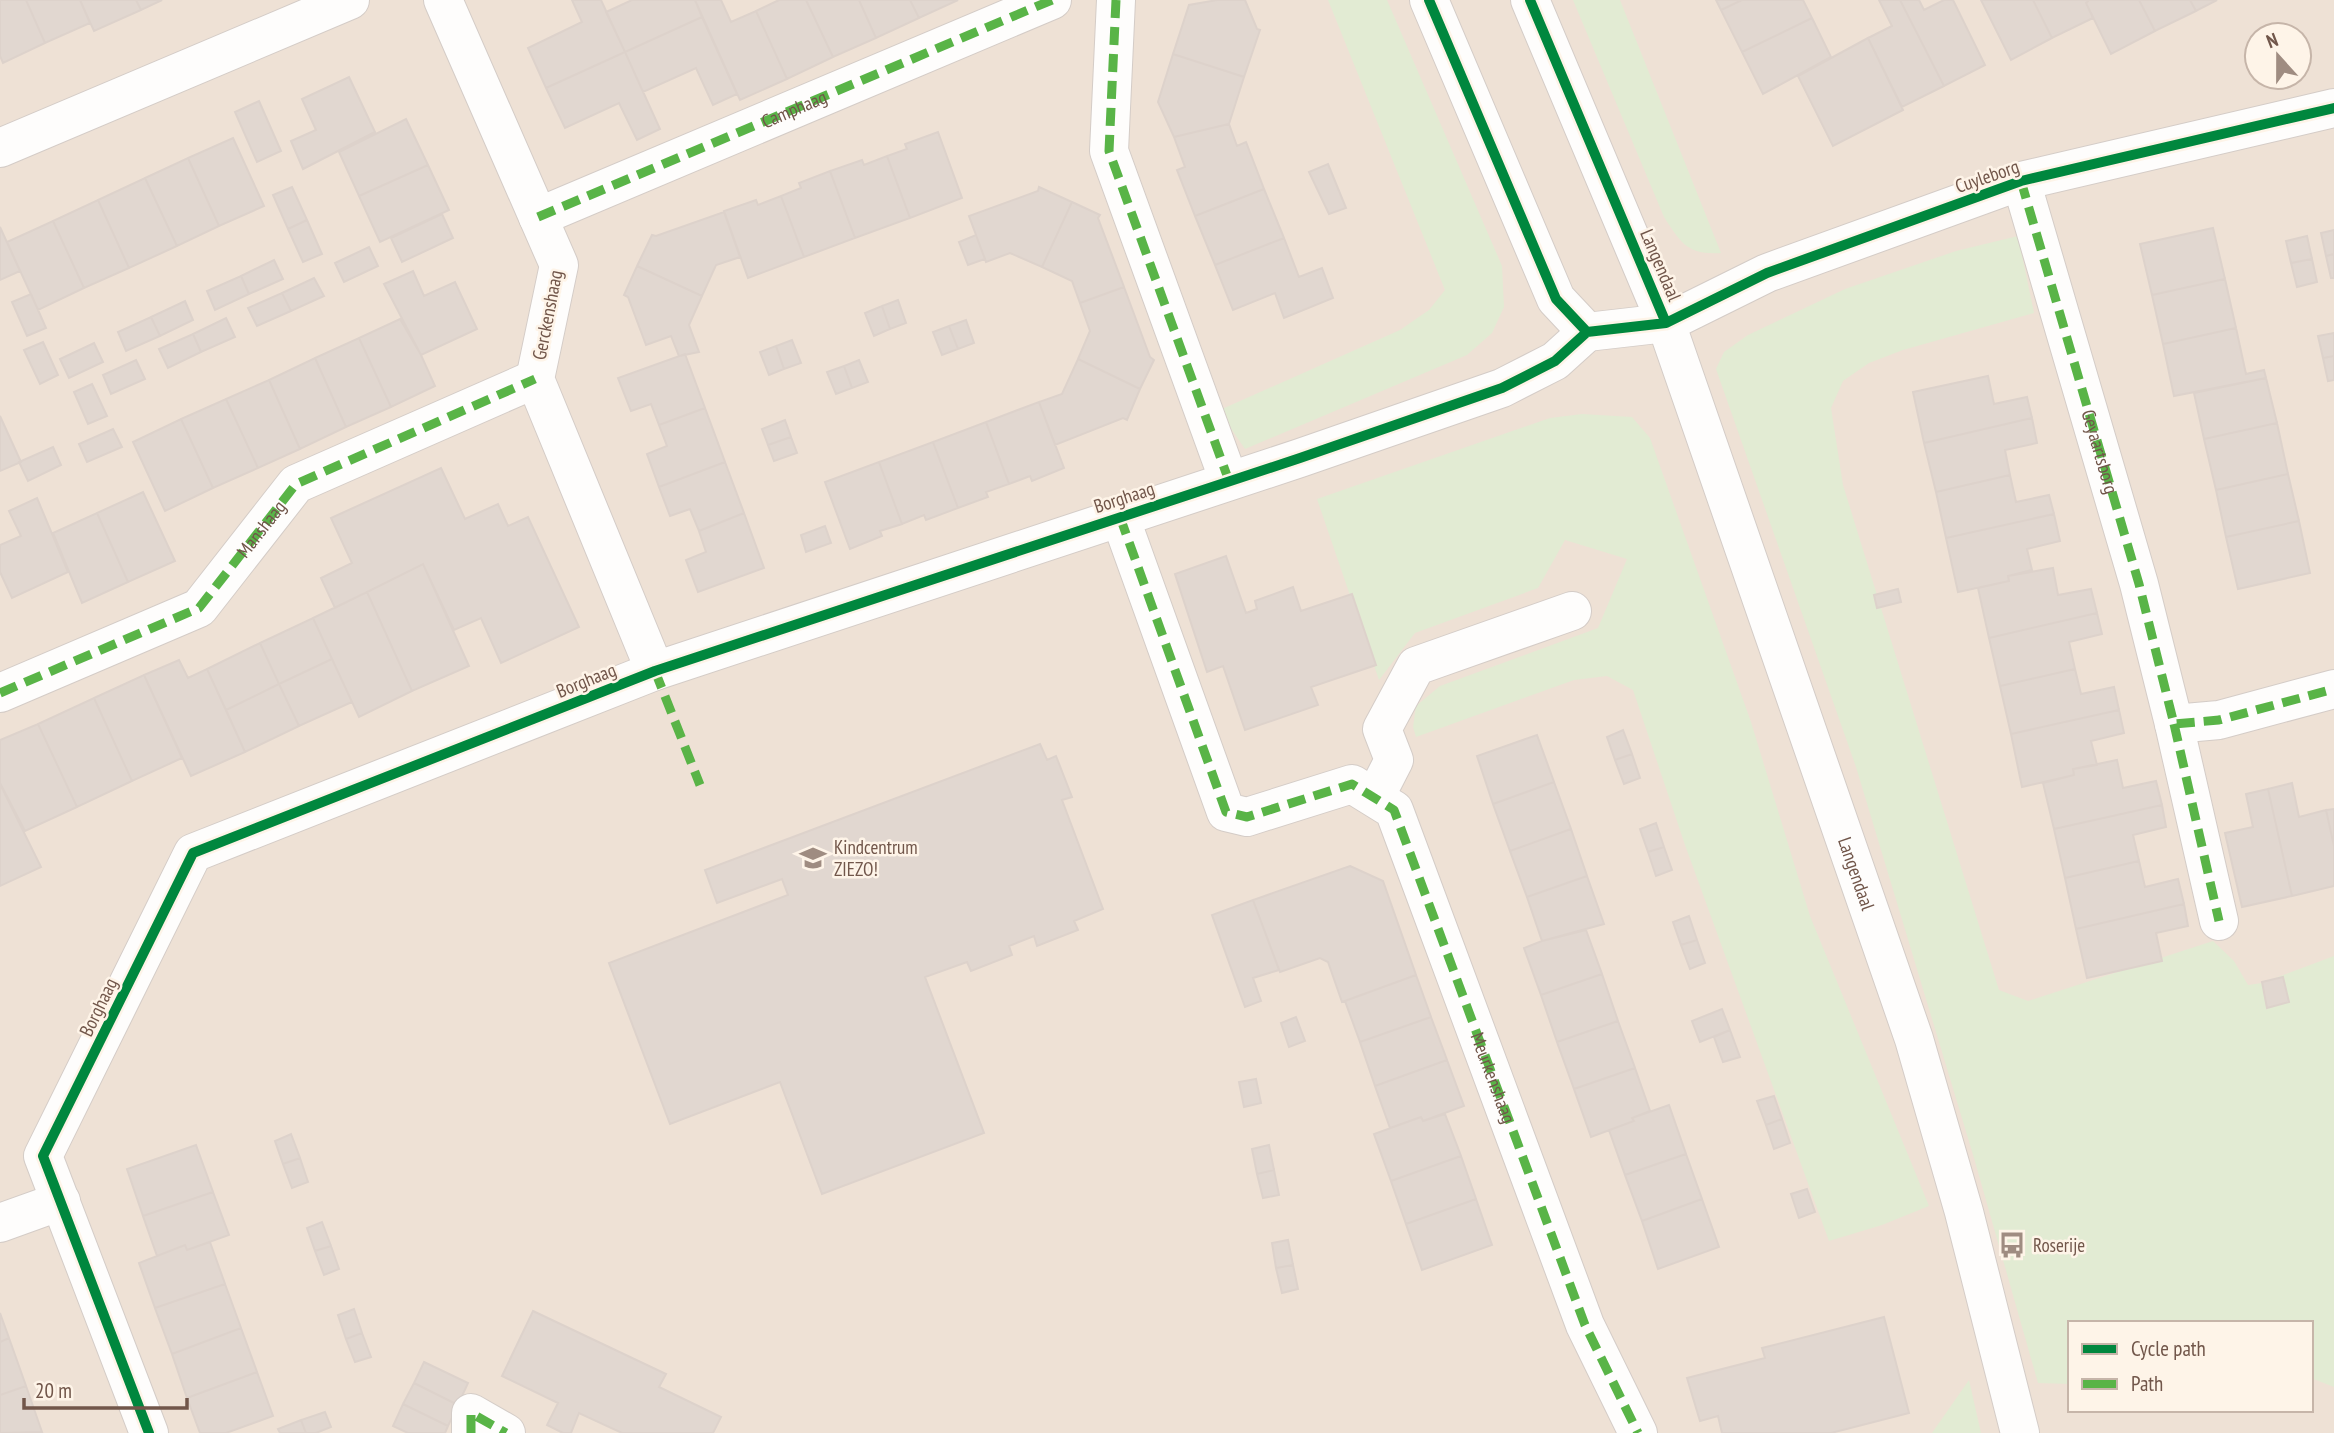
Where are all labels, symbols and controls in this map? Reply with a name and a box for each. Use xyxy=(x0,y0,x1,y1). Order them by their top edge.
north arrow xyxy=(2243,21,2313,91)
text: N xyxy=(2263,27,2281,53)
street label: Camphaag xyxy=(758,84,830,133)
street label: Cuyleborg xyxy=(1952,154,2022,198)
street label: Langendaal xyxy=(1635,225,1687,305)
street label: Gerckenshaag xyxy=(527,268,567,362)
street label: Geyaartsborg xyxy=(2077,407,2124,497)
street label: Borghaag xyxy=(1091,476,1157,518)
street label: Manshaag xyxy=(231,495,291,562)
street label: Borghaag xyxy=(553,657,619,703)
street label: Langendaal xyxy=(1833,834,1881,914)
place label: Kindcentrum ZIEZO! xyxy=(834,835,918,881)
school or university icon: Kindcentrum ZIEZO! xyxy=(798,843,828,873)
street label: Borghaag xyxy=(74,974,122,1040)
street label: Meurkenshaag xyxy=(1465,1029,1521,1126)
bus stop icon: Roserije xyxy=(1997,1230,2027,1260)
place label: Roserije xyxy=(2033,1233,2085,1257)
legend xyxy=(2068,1321,2313,1412)
text: Cycle path xyxy=(2131,1335,2206,1362)
scale bar xyxy=(24,1366,187,1410)
text: Path xyxy=(2131,1370,2163,1397)
text: 20 m xyxy=(35,1377,72,1404)

